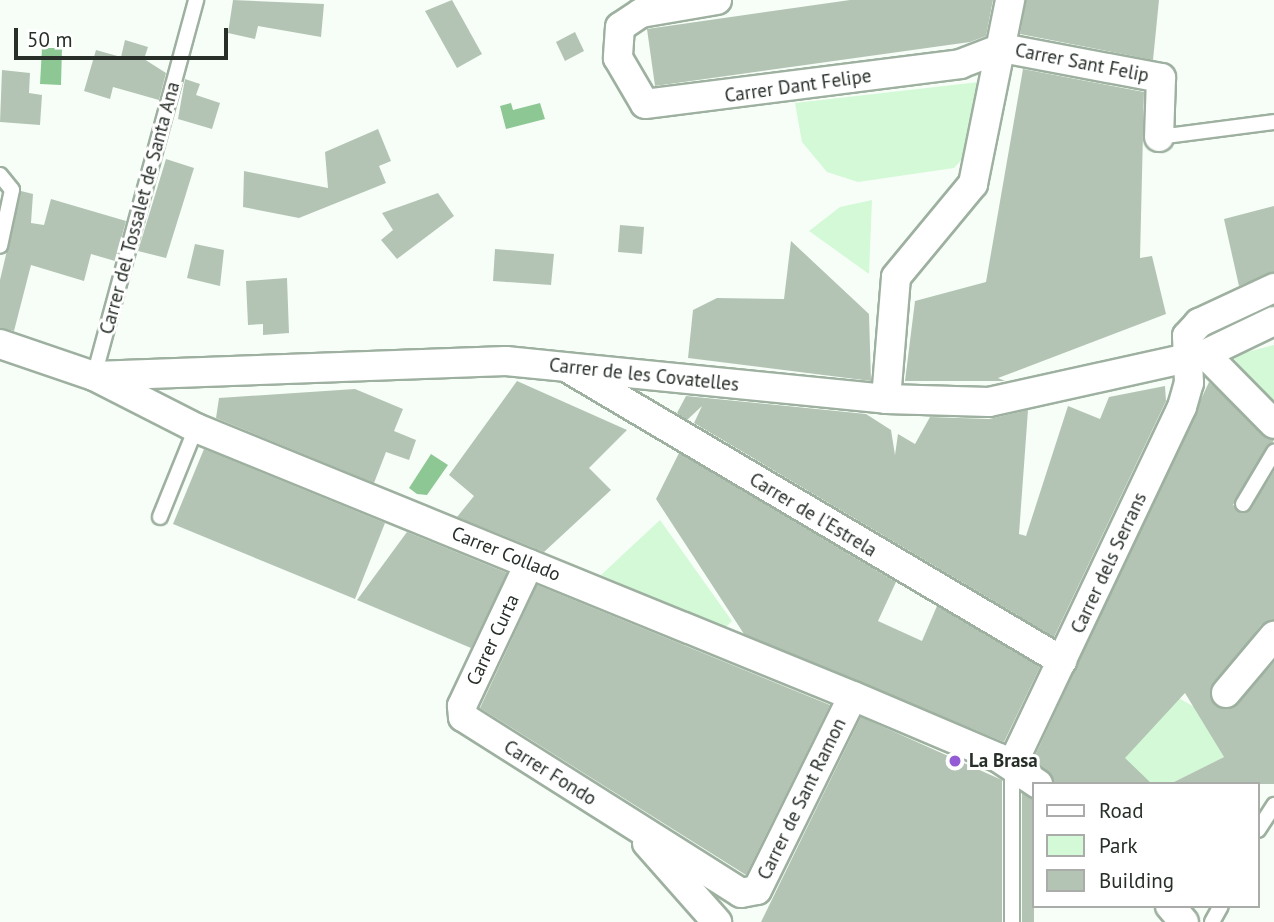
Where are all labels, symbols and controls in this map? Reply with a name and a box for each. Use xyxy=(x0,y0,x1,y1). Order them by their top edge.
scale bar xyxy=(18,14,231,58)
text: 50 m xyxy=(27,26,73,53)
street label: Carrer Sant Felip xyxy=(1013,39,1151,87)
street label: Carrer Dant Felipe xyxy=(723,64,873,108)
street label: Carrer del Tossalet de Santa Ana xyxy=(95,79,185,337)
street label: Carrer de les Covatelles xyxy=(548,354,740,396)
street label: Carrer de l'Estrela xyxy=(745,468,881,562)
street label: Carrer dels Serrans xyxy=(1066,489,1152,637)
street label: Carrer Collado xyxy=(448,522,564,586)
street label: Carrer Curta xyxy=(462,591,524,689)
street label: Carrer de Sant Ramon xyxy=(753,714,851,884)
street label: Carrer Fondo xyxy=(499,736,601,810)
place label: La Brasa xyxy=(969,750,1038,772)
marker: La Brasa xyxy=(947,753,963,769)
legend xyxy=(1032,782,1260,908)
text: Road xyxy=(1099,797,1143,824)
text: Park xyxy=(1099,832,1138,859)
text: Building xyxy=(1099,867,1174,894)

